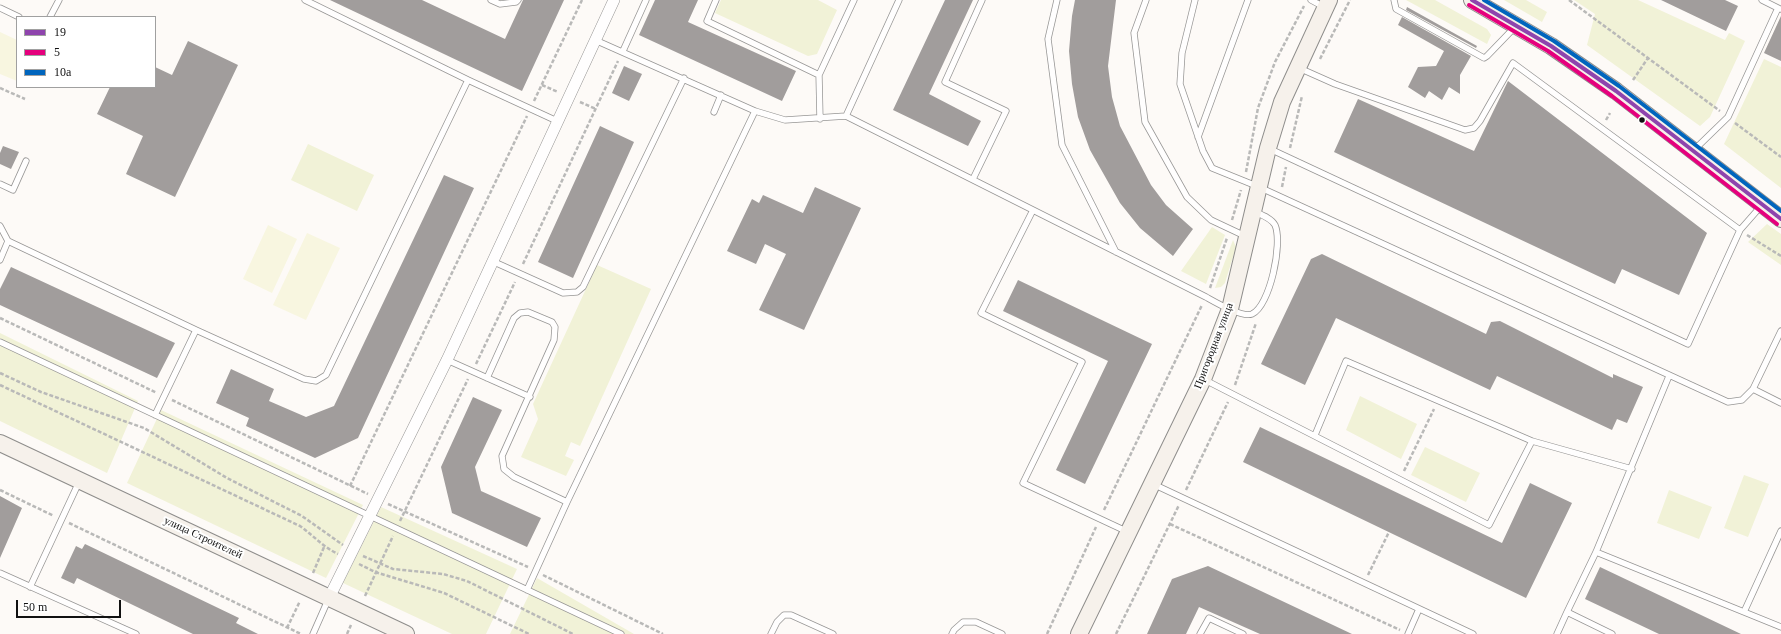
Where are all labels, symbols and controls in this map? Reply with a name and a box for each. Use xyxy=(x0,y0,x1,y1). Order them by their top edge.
legend xyxy=(16,16,156,88)
text: 19 xyxy=(54,25,66,39)
text: 5 xyxy=(54,45,60,59)
text: 10а xyxy=(54,65,71,79)
unlabelled marker xyxy=(1637,115,1647,125)
street label: Пригородная улица xyxy=(1192,301,1236,391)
street label: улица Строителей xyxy=(162,514,244,562)
scale bar xyxy=(18,592,123,618)
text: 50 m xyxy=(23,600,47,614)

